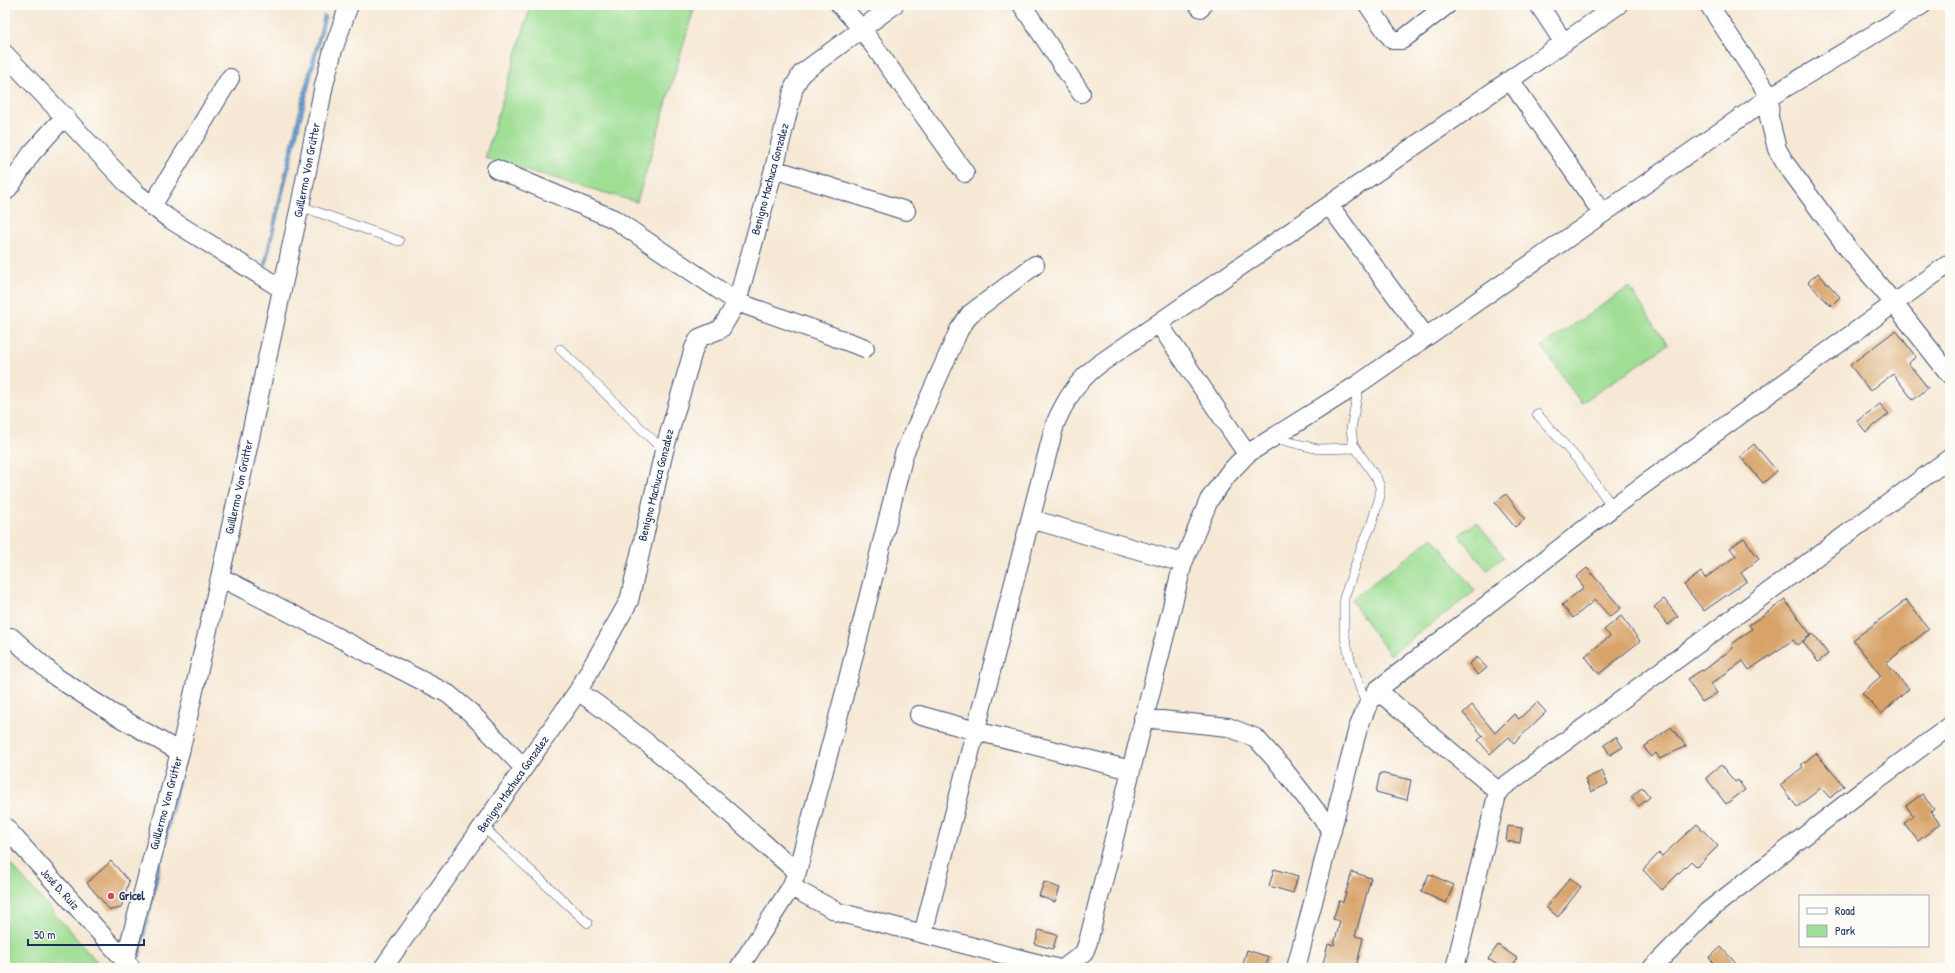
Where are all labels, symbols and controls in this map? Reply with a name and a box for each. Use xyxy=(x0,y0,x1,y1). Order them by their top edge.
street label: Guillermo Von Grütter xyxy=(289,121,324,219)
street label: Benigno Machuca Gonzalez xyxy=(746,121,793,236)
street label: Benigno Machuca Gonzalez xyxy=(633,427,678,543)
street label: Guillermo Von Grütter xyxy=(220,438,257,536)
street label: Benigno Machuca Gonzalez xyxy=(473,732,552,836)
street label: Guillermo Von Grütter xyxy=(145,754,186,852)
street label: José D. Ruiz xyxy=(37,864,84,913)
place label: Gricel xyxy=(119,887,146,904)
marker: Gricel xyxy=(106,891,116,901)
legend xyxy=(1799,895,1929,947)
text: Road xyxy=(1835,902,1855,919)
scale bar xyxy=(28,921,144,947)
text: Park xyxy=(1835,922,1855,939)
text: 50 m xyxy=(34,926,55,943)

